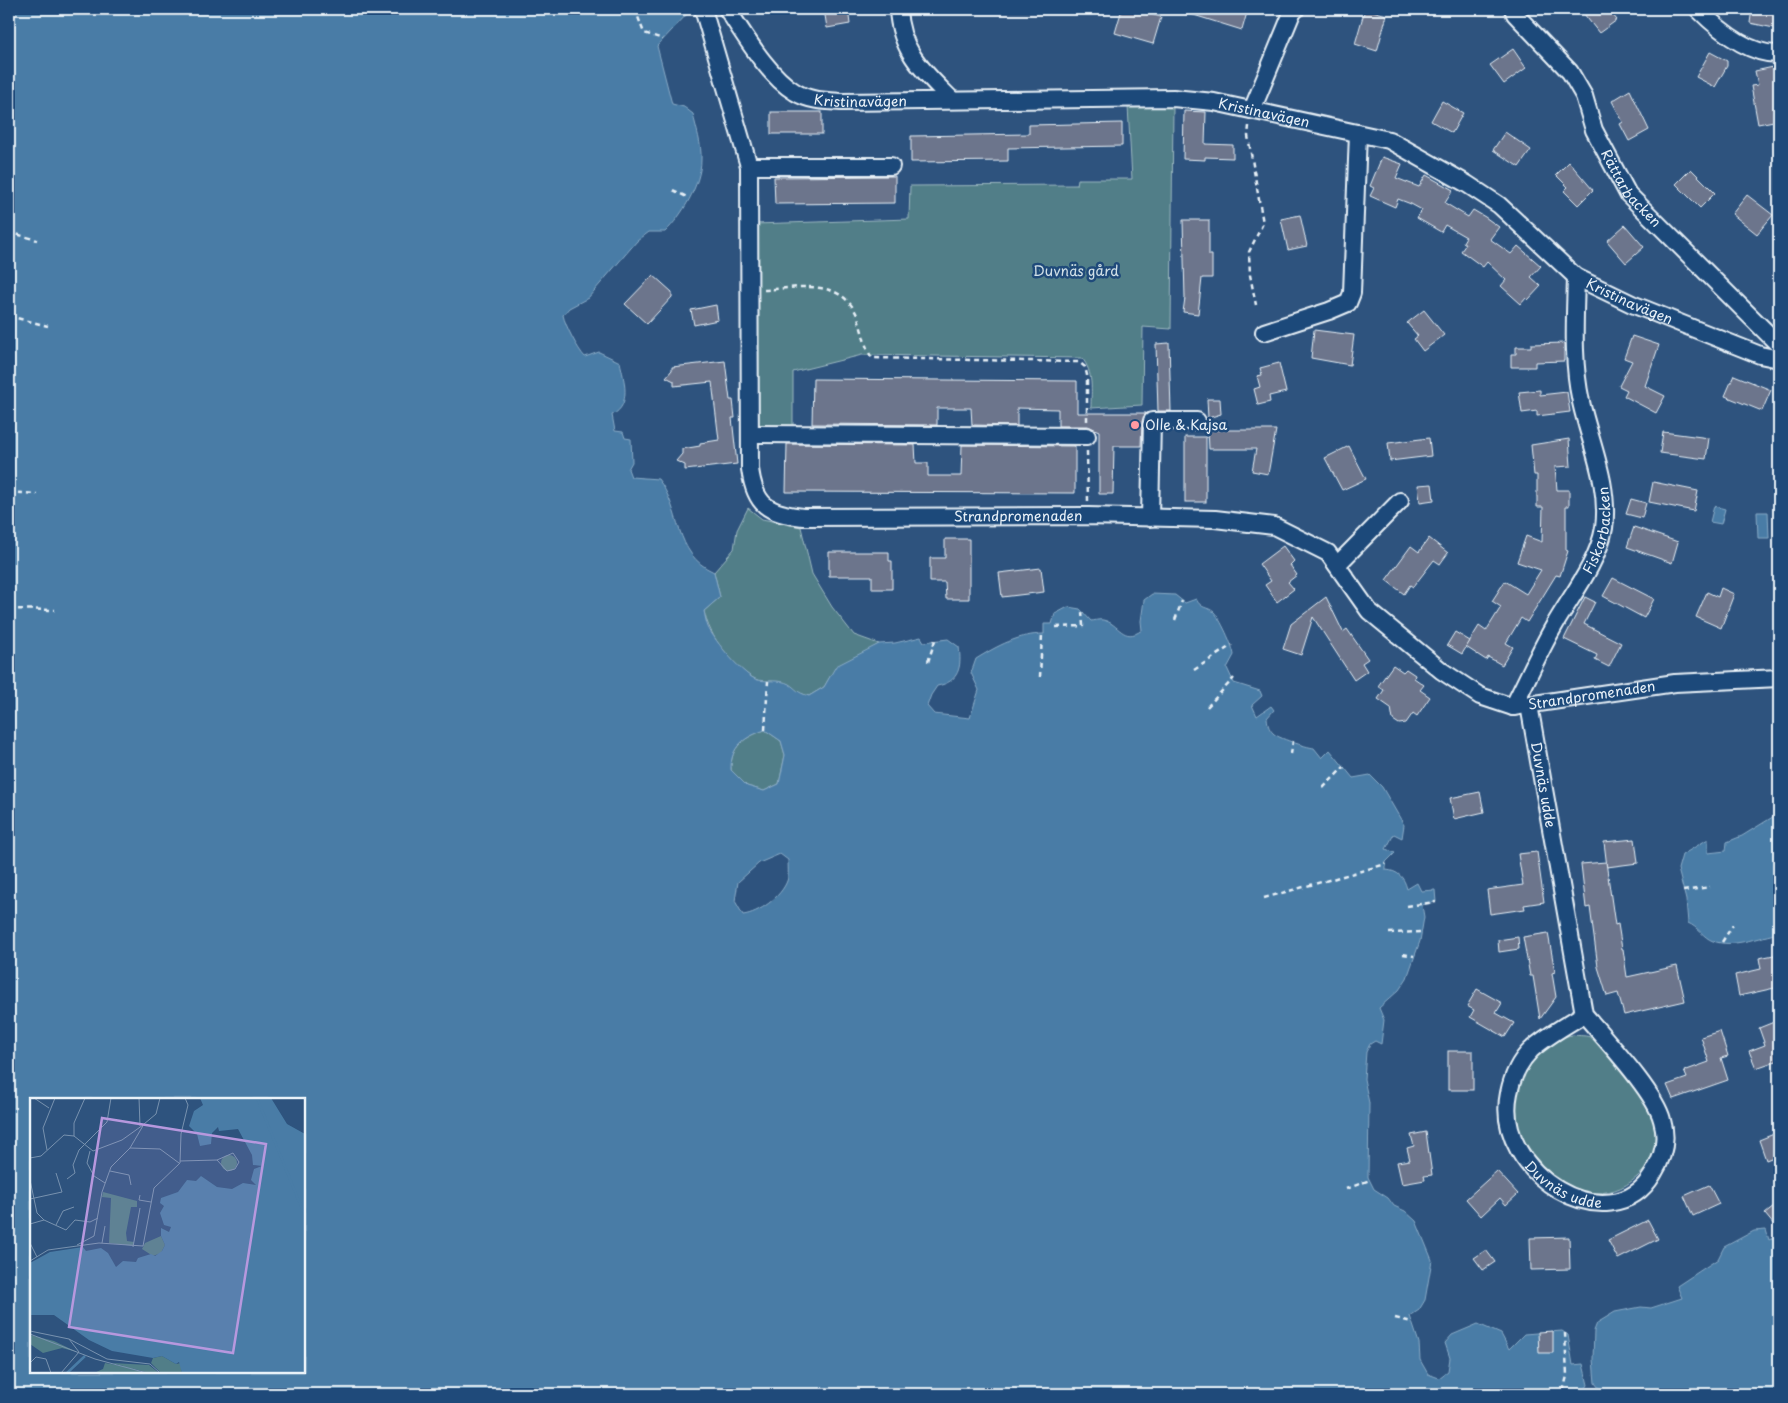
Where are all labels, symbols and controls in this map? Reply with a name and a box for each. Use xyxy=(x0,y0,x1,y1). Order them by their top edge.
street label: Kristinavägen xyxy=(813,88,907,112)
street label: Kristinavägen xyxy=(1216,92,1312,132)
street label: Rättarbacken xyxy=(1596,145,1666,232)
park label: Duvnäs gård xyxy=(1033,260,1119,281)
street label: Kristinavägen xyxy=(1583,272,1676,329)
place label: Olle & Kajsa xyxy=(1145,414,1227,435)
marker: Olle & Kajsa xyxy=(1129,419,1141,431)
street label: Fiskarbacken xyxy=(1577,485,1615,578)
street label: Strandpromenaden xyxy=(954,505,1082,526)
street label: Strandpromenaden xyxy=(1526,675,1657,715)
street label: Duvnäs udde xyxy=(1526,740,1562,829)
inset map xyxy=(30,1098,305,1373)
street label: Duvnäs udde xyxy=(1520,1156,1602,1213)

